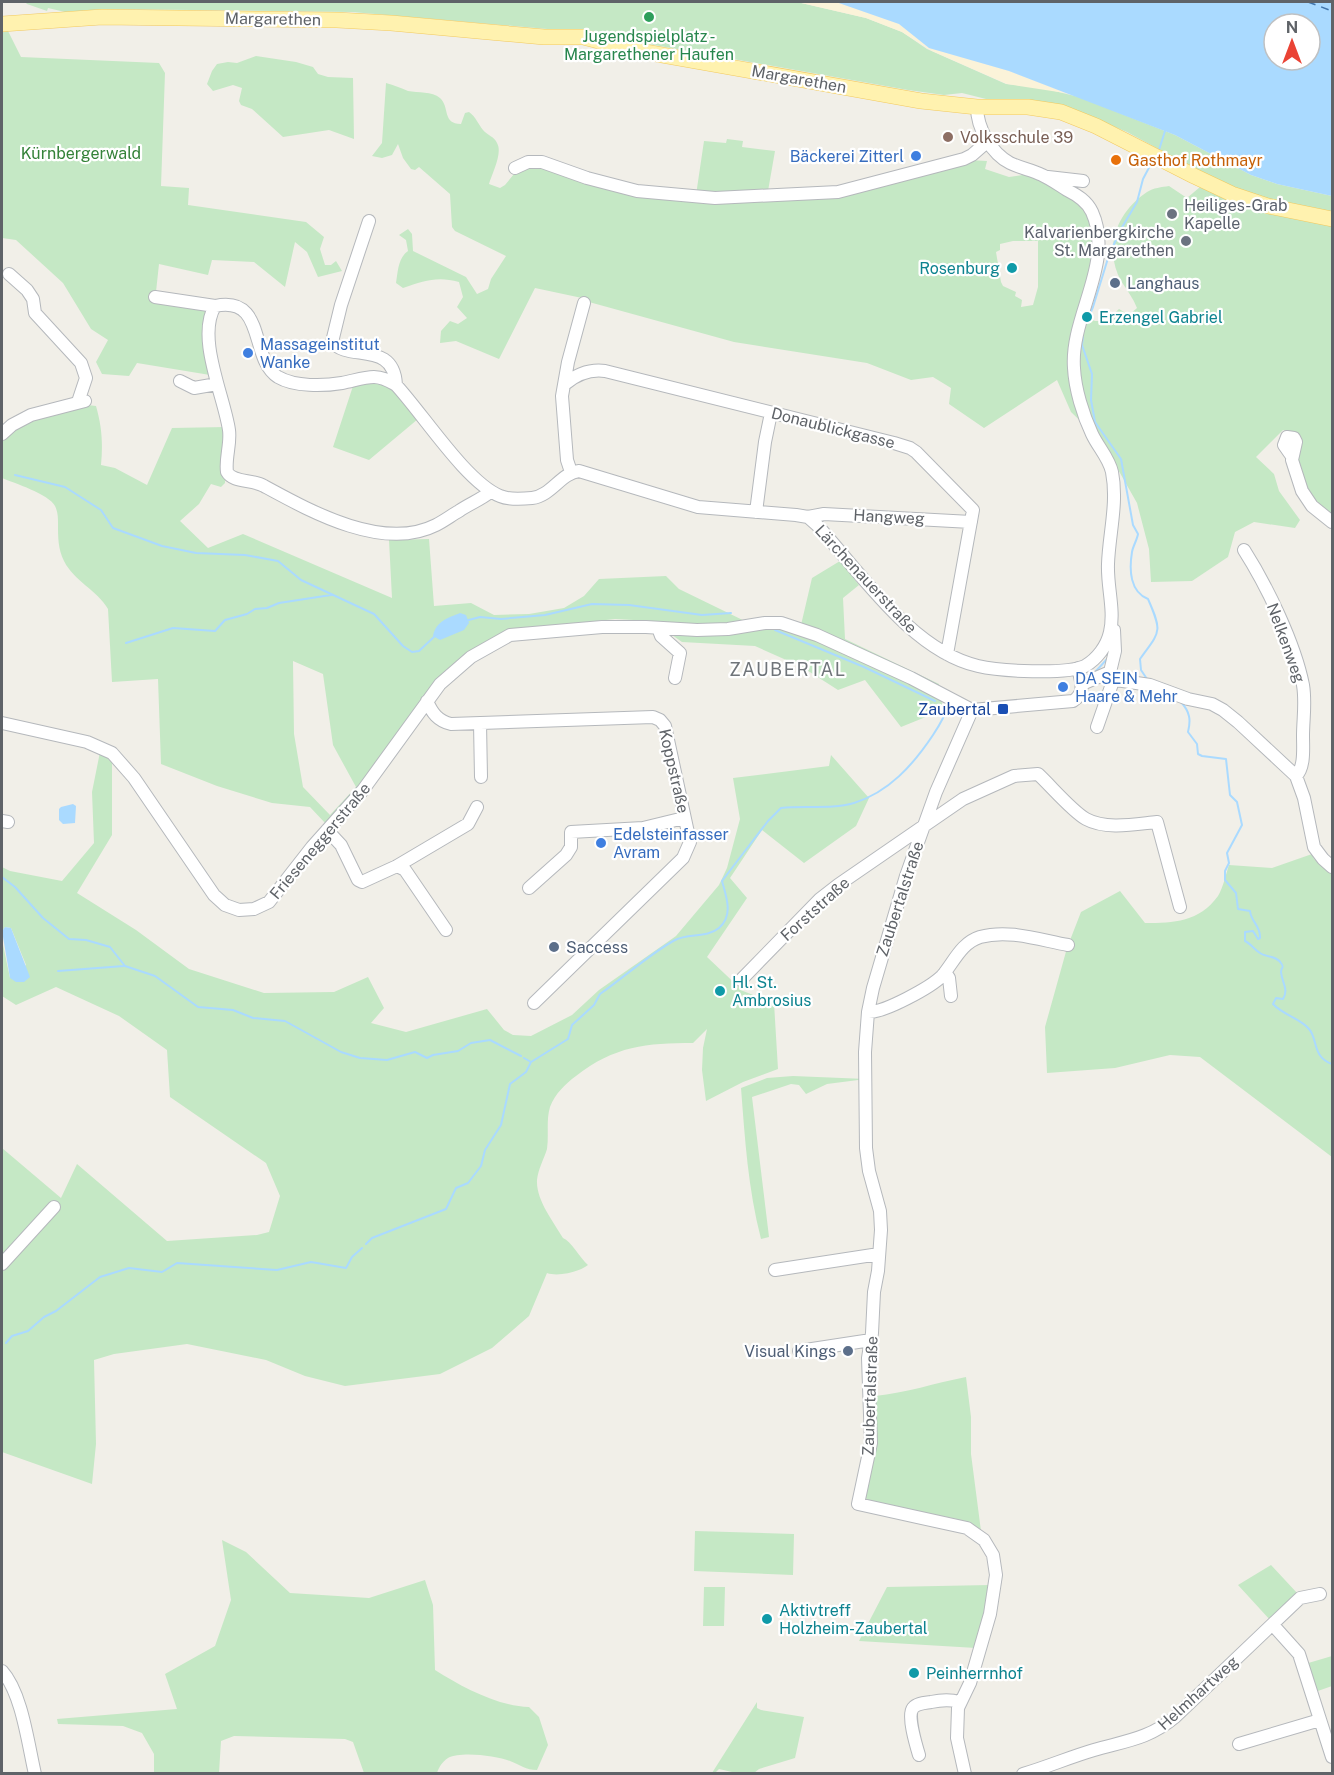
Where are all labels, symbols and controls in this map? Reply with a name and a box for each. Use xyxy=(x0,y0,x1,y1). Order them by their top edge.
street label: Margarethen xyxy=(225,9,321,29)
marker: Jugendspielplatz - Margarethener Haufen xyxy=(642,10,656,24)
north arrow xyxy=(1262,12,1322,72)
text: N xyxy=(1286,18,1298,37)
place label: Jugendspielplatz - Margarethener Haufen xyxy=(564,27,734,64)
street label: Margarethen xyxy=(750,61,848,97)
place label: Volksschule 39 xyxy=(960,128,1073,147)
marker: Volksschule 39 xyxy=(941,130,955,144)
park label: Kürnbergerwald xyxy=(21,144,141,163)
place label: Bäckerei Zitterl xyxy=(790,147,904,166)
marker: Bäckerei Zitterl xyxy=(909,149,923,163)
place label: Gasthof Rothmayr xyxy=(1128,151,1263,170)
marker: Gasthof Rothmayr xyxy=(1109,153,1123,167)
place label: Heiliges-Grab Kapelle xyxy=(1184,196,1288,233)
marker: Heiliges-Grab Kapelle xyxy=(1165,207,1179,221)
place label: Kalvarienbergkirche St. Margarethen xyxy=(1024,223,1174,260)
marker: Kalvarienbergkirche St. Margarethen xyxy=(1179,234,1193,248)
place label: Rosenburg xyxy=(919,259,1000,278)
marker: Rosenburg xyxy=(1005,261,1019,275)
place label: Langhaus xyxy=(1127,274,1199,293)
marker: Langhaus xyxy=(1108,276,1122,290)
place label: Erzengel Gabriel xyxy=(1099,308,1223,327)
marker: Erzengel Gabriel xyxy=(1080,310,1094,324)
place label: Massageinstitut Wanke xyxy=(260,335,380,372)
marker: Massageinstitut Wanke xyxy=(241,346,255,360)
street label: Donaublickgasse xyxy=(769,403,897,453)
street label: Hangweg xyxy=(853,506,925,528)
street label: Lärchenauerstraße xyxy=(811,521,921,637)
street label: Nelkenweg xyxy=(1263,600,1309,686)
district label: ZAUBERTAL xyxy=(729,659,847,680)
place label: DA SEIN Haare & Mehr xyxy=(1075,669,1178,706)
marker: DA SEIN Haare & Mehr xyxy=(1056,680,1070,694)
place label: Zaubertal xyxy=(918,700,991,719)
marker: Zaubertal xyxy=(996,702,1010,716)
street label: Koppstraße xyxy=(655,727,693,815)
street label: Frieseneggerstraße xyxy=(266,779,374,903)
place label: Edelsteinfasser Avram xyxy=(613,825,729,862)
marker: Edelsteinfasser Avram xyxy=(594,836,608,850)
street label: Zaubertalstraße xyxy=(872,839,928,959)
street label: Forststraße xyxy=(777,873,853,945)
place label: Saccess xyxy=(566,938,628,957)
marker: Saccess xyxy=(547,940,561,954)
place label: Hl. St. Ambrosius xyxy=(732,973,811,1010)
marker: Hl. St. Ambrosius xyxy=(713,984,727,998)
street label: Zaubertalstraße xyxy=(858,1336,882,1456)
place label: Visual Kings xyxy=(744,1342,836,1361)
marker: Visual Kings xyxy=(841,1344,855,1358)
place label: Aktivtreff Holzheim-Zaubertal xyxy=(779,1601,928,1638)
marker: Aktivtreff Holzheim-Zaubertal xyxy=(760,1612,774,1626)
street label: Helmhartweg xyxy=(1154,1652,1242,1734)
place label: Peinherrnhof xyxy=(926,1664,1023,1683)
marker: Peinherrnhof xyxy=(907,1666,921,1680)

